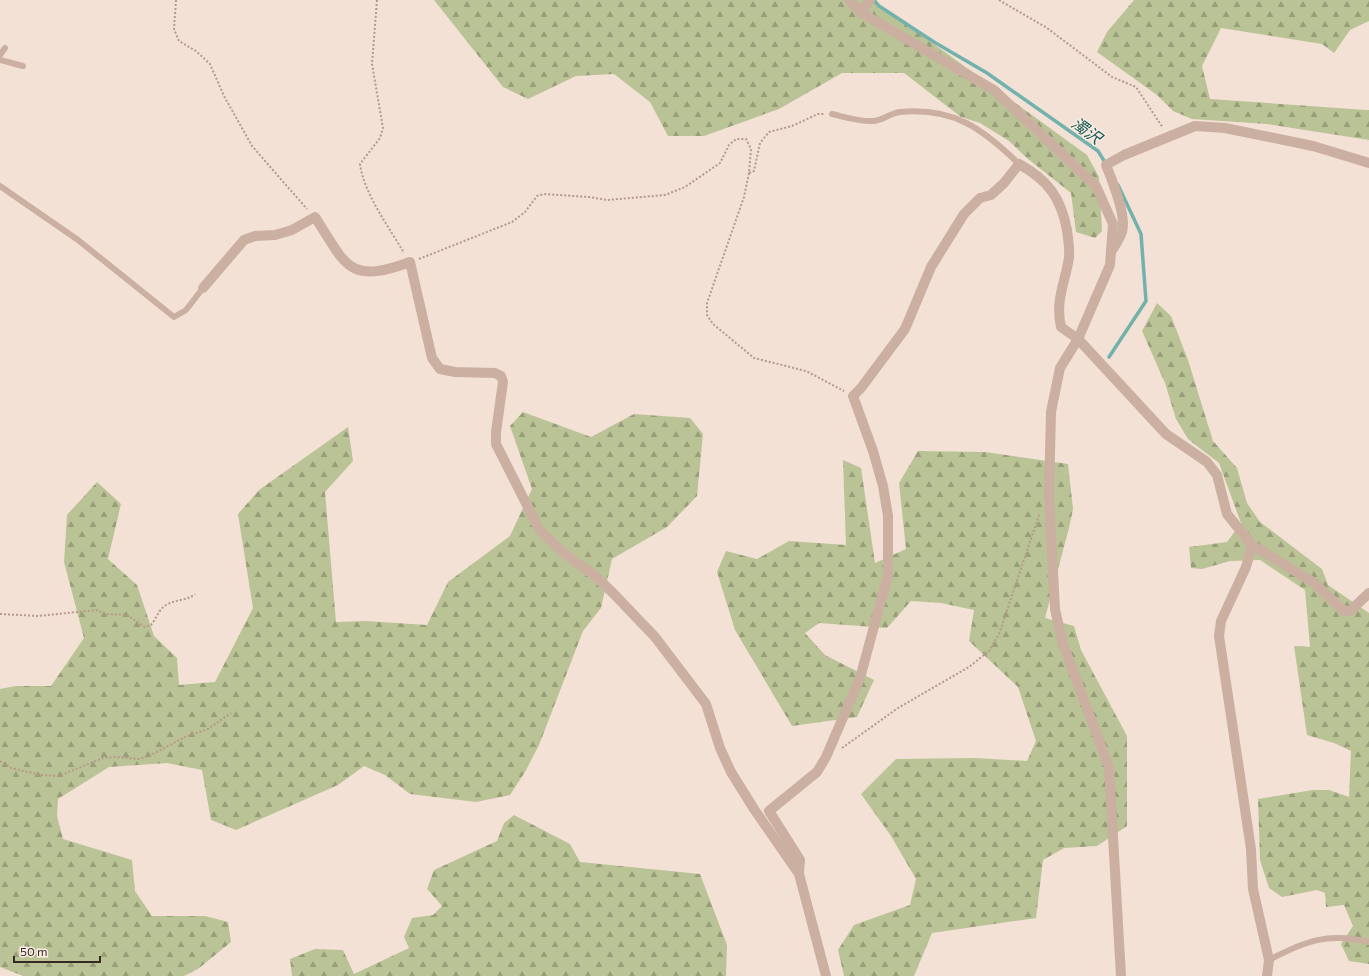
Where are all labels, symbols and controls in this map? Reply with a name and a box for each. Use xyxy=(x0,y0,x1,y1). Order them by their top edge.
water label: 濁沢 xyxy=(1068,113,1107,148)
scale bar xyxy=(14,938,100,964)
text: 50 m xyxy=(20,944,48,958)

